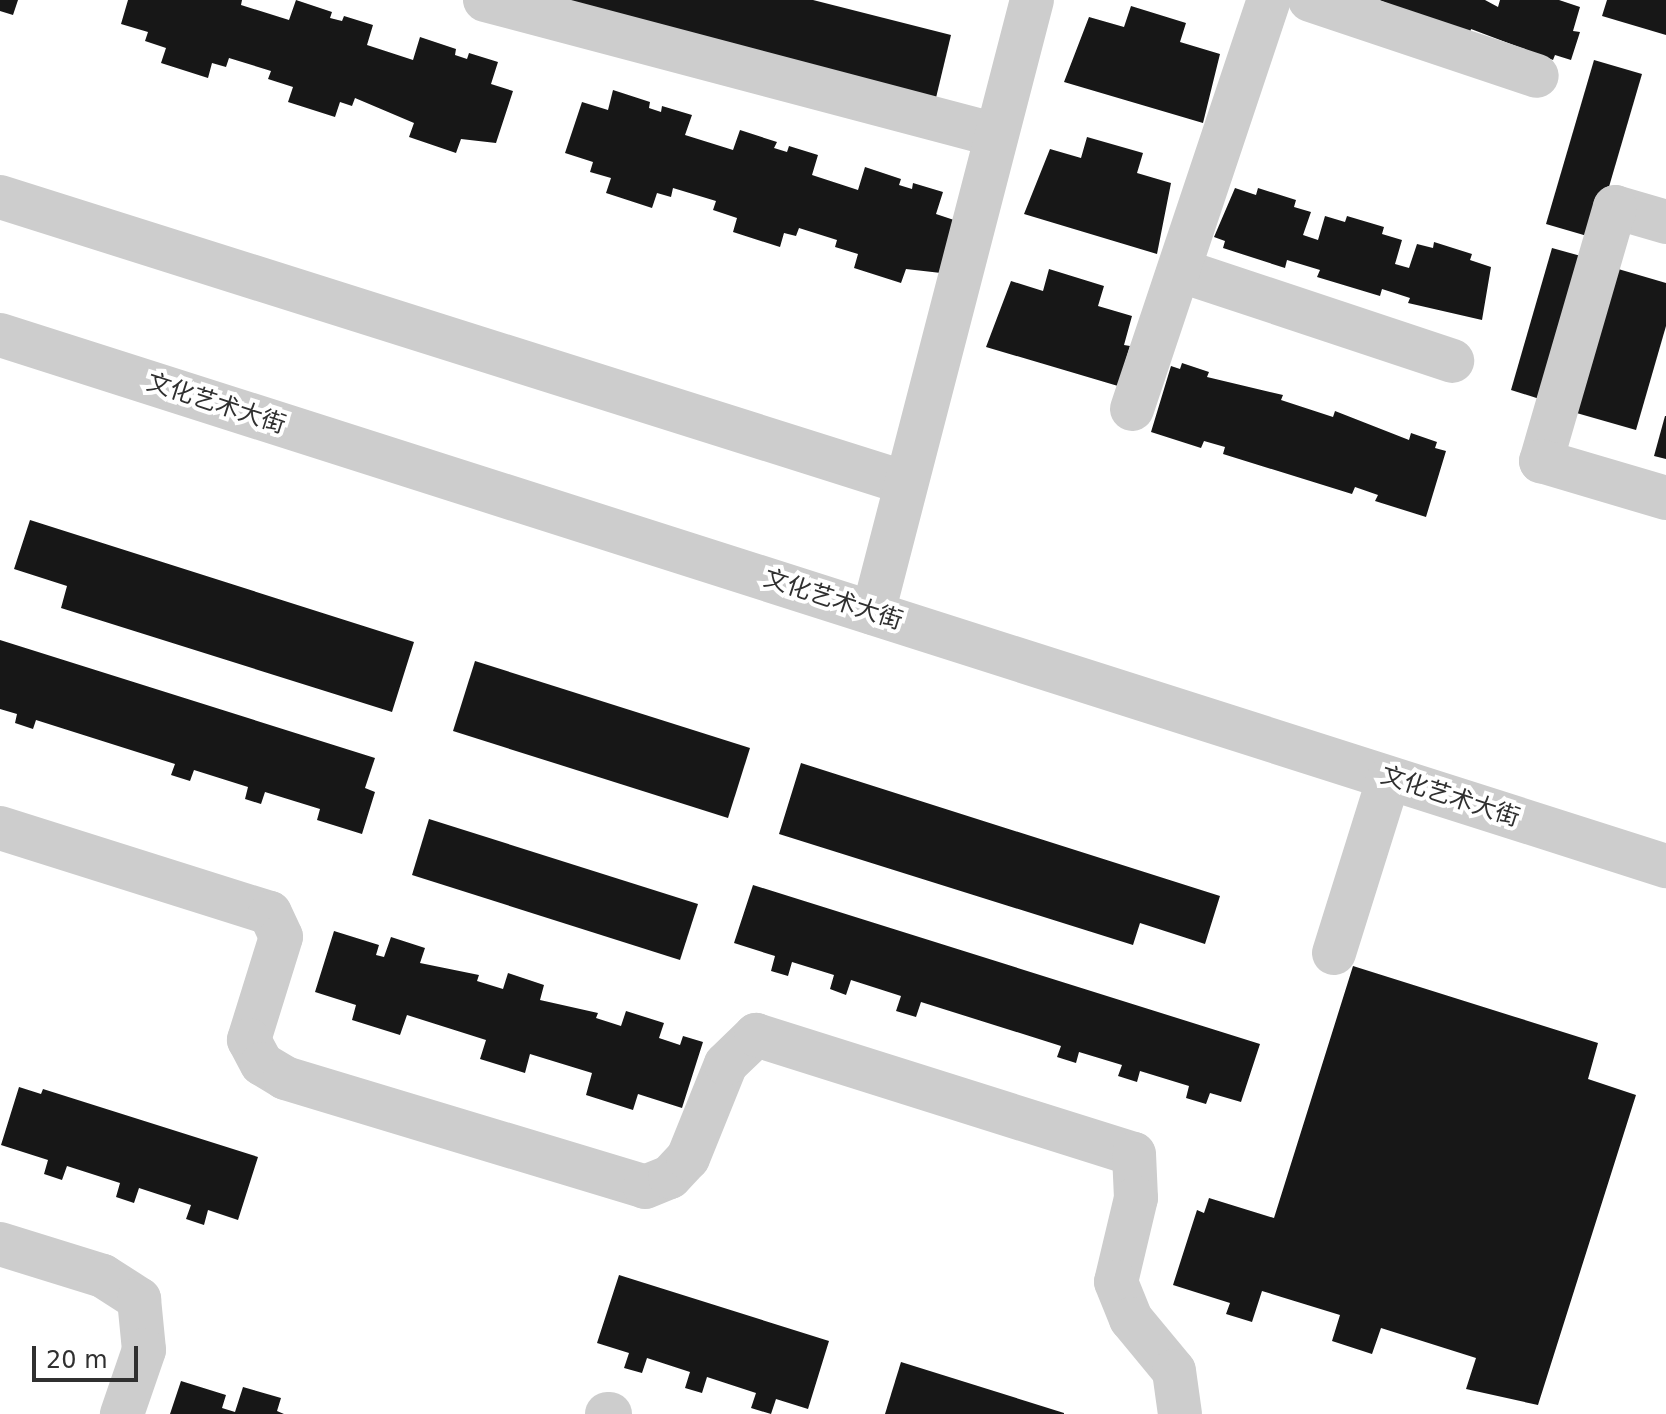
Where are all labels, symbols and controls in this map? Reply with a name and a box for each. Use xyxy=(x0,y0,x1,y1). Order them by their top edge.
street label: 文化艺术大街 xyxy=(143,368,289,440)
street label: 文化艺术大街 xyxy=(760,564,906,636)
street label: 文化艺术大街 xyxy=(1377,761,1523,833)
scale bar xyxy=(36,1330,142,1380)
text: 20 m xyxy=(46,1346,108,1374)

